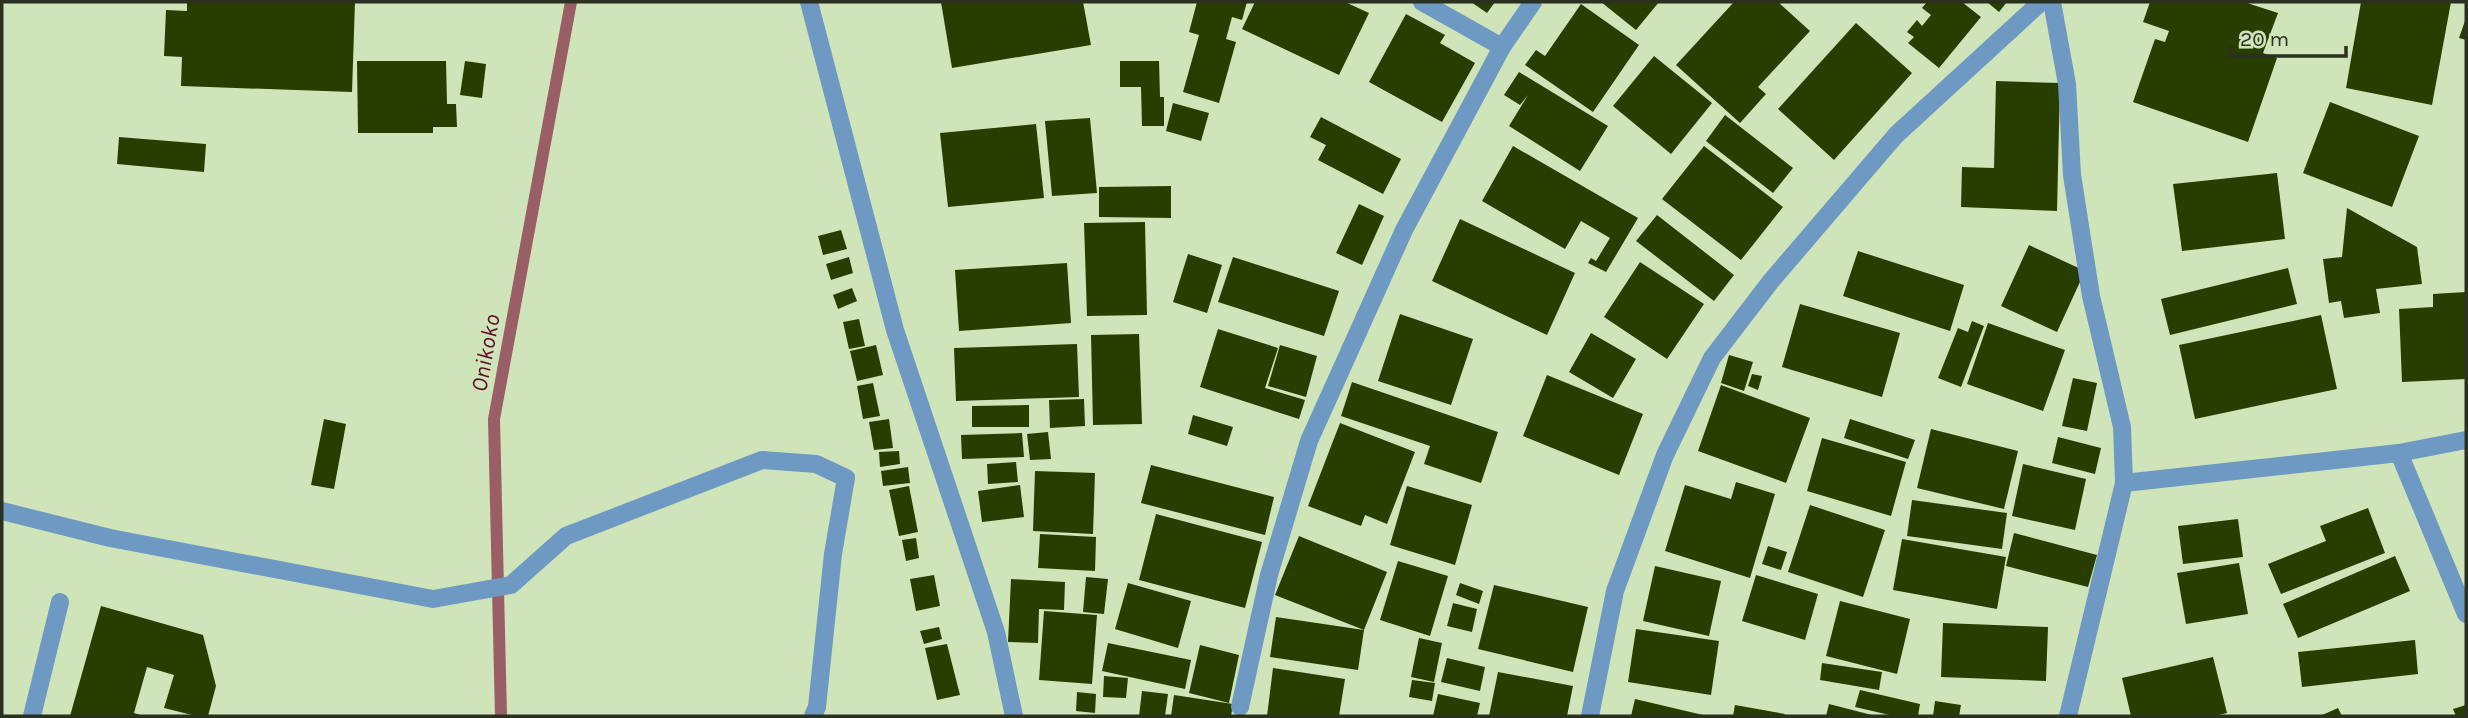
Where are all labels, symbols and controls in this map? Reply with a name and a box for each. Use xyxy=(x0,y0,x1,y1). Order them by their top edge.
scale bar xyxy=(2230,14,2346,58)
text: 20 m xyxy=(2240,27,2289,51)
water label: Onikoko xyxy=(465,312,506,394)

